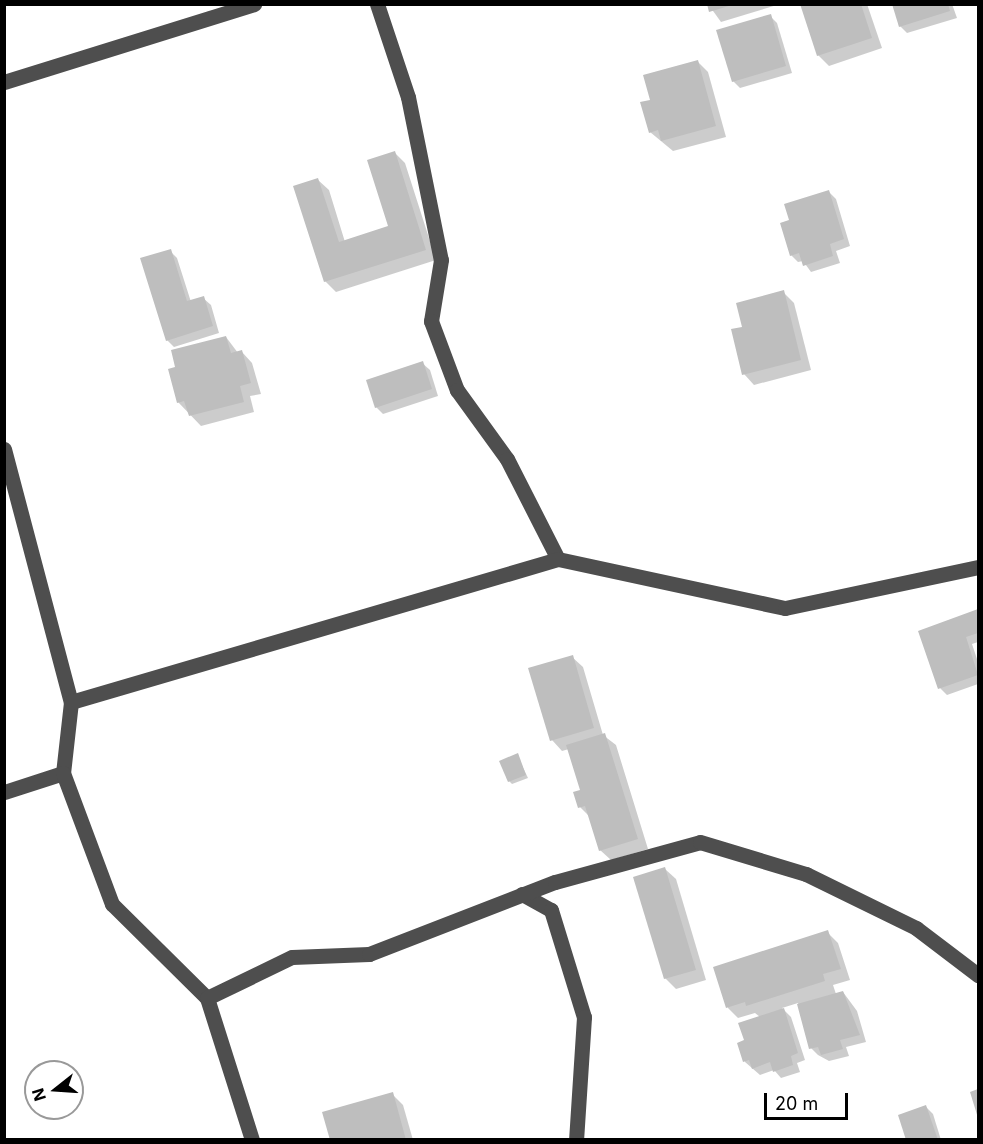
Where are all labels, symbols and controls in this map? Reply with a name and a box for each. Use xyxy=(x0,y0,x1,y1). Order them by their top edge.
north arrow xyxy=(24,1060,84,1120)
scale bar xyxy=(767,1081,851,1119)
text: N xyxy=(27,1086,50,1103)
text: 20 m xyxy=(775,1093,818,1114)

